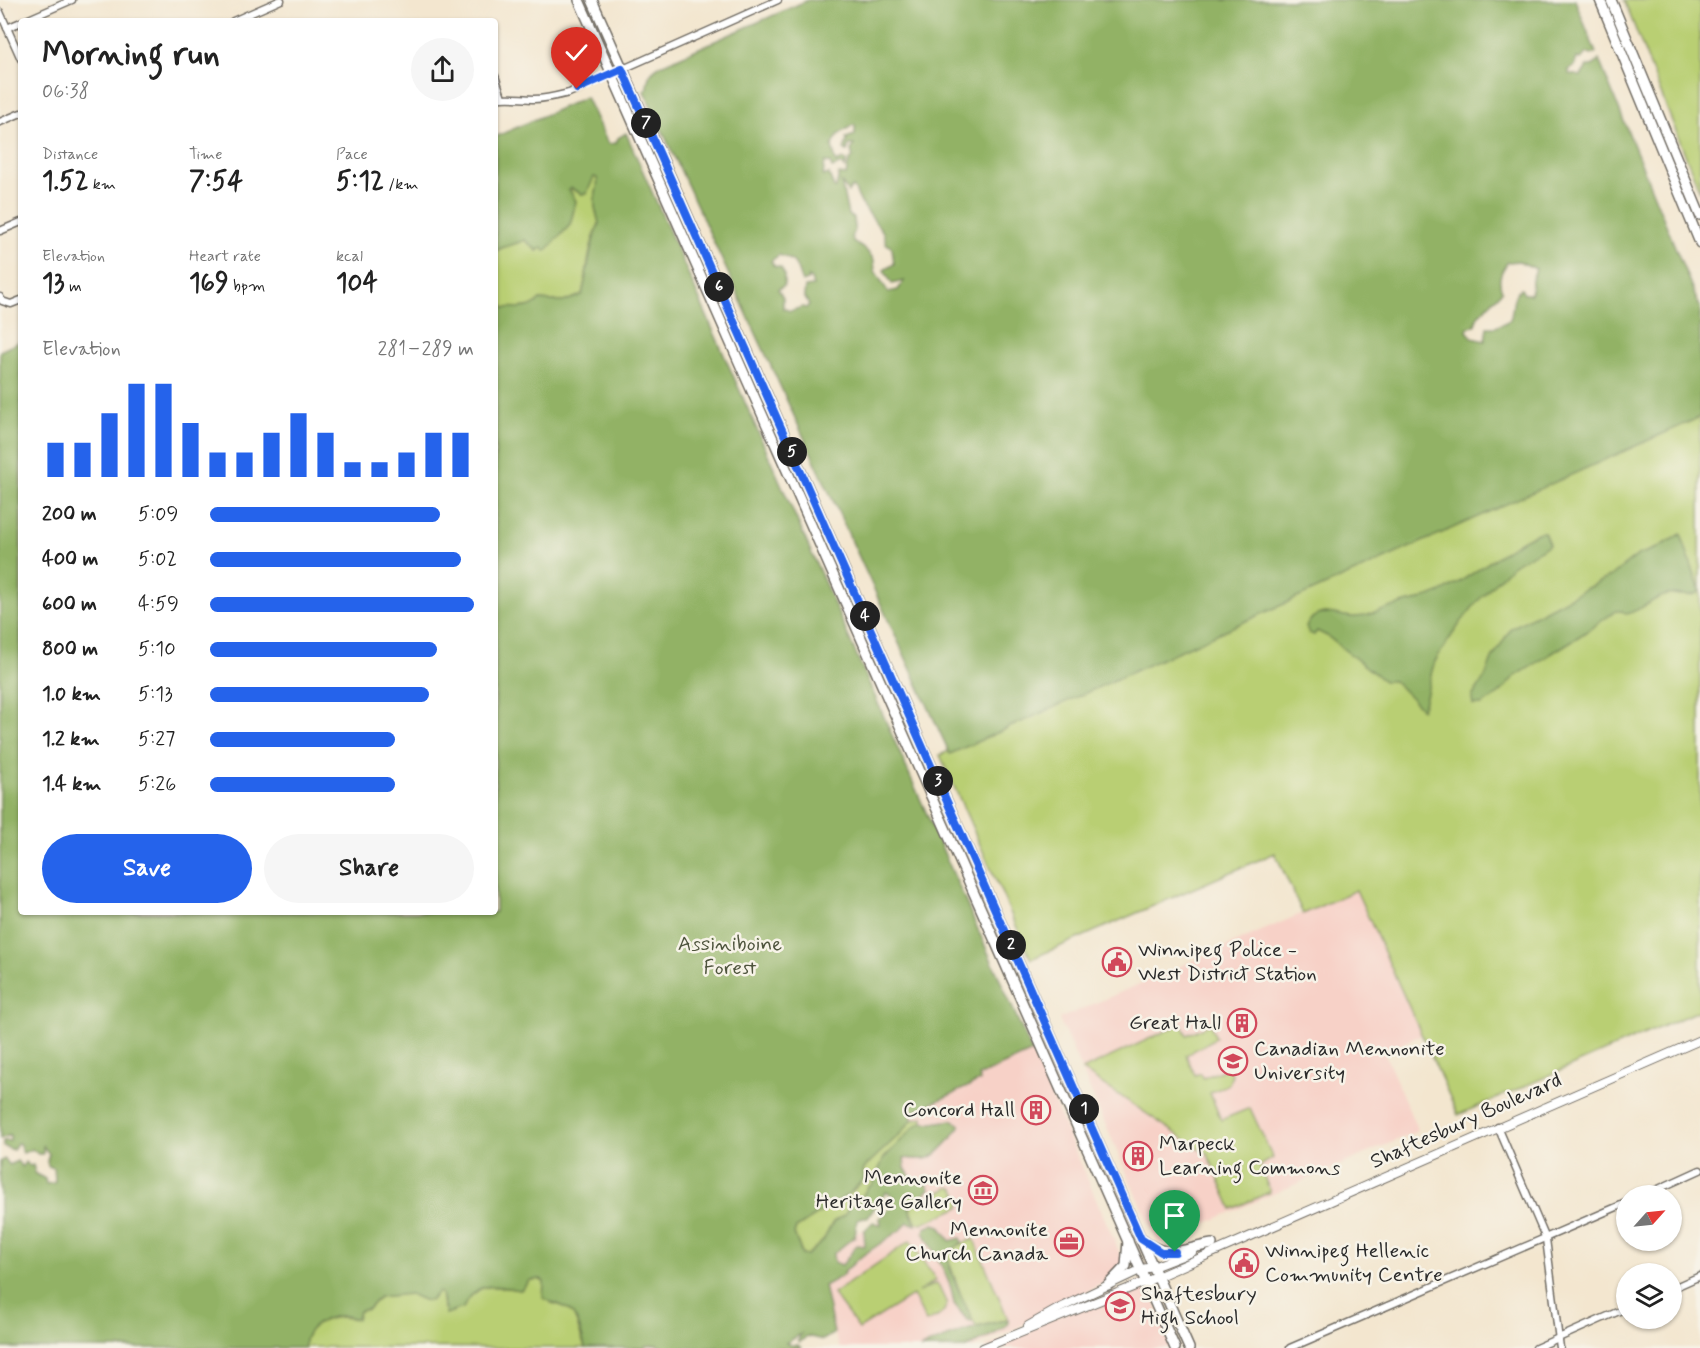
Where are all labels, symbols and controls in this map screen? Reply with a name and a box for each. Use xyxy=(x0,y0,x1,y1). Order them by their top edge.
pin xyxy=(551,27,602,89)
text: Morning run xyxy=(42,33,220,77)
icon: check xyxy=(560,36,593,69)
button: share xyxy=(411,38,474,101)
text: 06:38 xyxy=(42,78,90,105)
pin: 7 xyxy=(631,108,661,138)
text: 7 xyxy=(641,112,651,133)
text: Distance xyxy=(42,144,98,165)
text: Time xyxy=(189,144,223,165)
text: Pace xyxy=(336,144,368,165)
text: 1.52 xyxy=(42,165,88,199)
text: 7:54 xyxy=(189,165,243,199)
text: 5:12 xyxy=(336,165,384,199)
text: km xyxy=(88,174,116,195)
text: /km xyxy=(384,174,419,195)
text: Elevation xyxy=(42,246,105,267)
text: Heart rate xyxy=(189,246,261,267)
text: kcal xyxy=(336,246,363,267)
text: 13 xyxy=(42,267,65,301)
text: 169 xyxy=(189,267,229,301)
text: 104 xyxy=(336,267,378,301)
pin: 6 xyxy=(704,272,734,302)
text: m xyxy=(65,276,82,297)
text: bpm xyxy=(229,276,265,297)
text: 6 xyxy=(715,276,723,297)
text: Elevation xyxy=(42,336,121,363)
text: 281–289 m xyxy=(377,336,474,363)
pin: 5 xyxy=(777,437,807,467)
text: 5 xyxy=(787,441,797,462)
text: 200 m xyxy=(42,501,97,528)
text: 5:09 xyxy=(138,501,178,528)
text: 400 m xyxy=(42,546,98,573)
text: 5:02 xyxy=(138,546,177,573)
text: 600 m xyxy=(42,591,97,618)
text: 4:59 xyxy=(138,591,179,618)
pin: 4 xyxy=(850,601,880,631)
text: 4 xyxy=(860,605,870,626)
text: 800 m xyxy=(42,636,98,663)
text: 5:10 xyxy=(138,636,176,663)
text: 1.0 km xyxy=(42,681,101,708)
text: 5:13 xyxy=(138,681,173,708)
text: 1.2 km xyxy=(42,726,99,753)
text: 5:27 xyxy=(138,726,175,753)
pin: 3 xyxy=(923,766,953,796)
text: 3 xyxy=(934,770,942,791)
text: 1.4 km xyxy=(42,771,101,798)
text: 5:26 xyxy=(138,771,176,798)
button: Save xyxy=(42,834,252,903)
button: Share xyxy=(264,834,474,903)
park label: Assiniboine Forest xyxy=(678,930,782,982)
pin: 2 xyxy=(996,930,1026,960)
text: 2 xyxy=(1007,934,1015,955)
place label: Winnipeg Police - West District Station xyxy=(1138,936,1317,988)
public building icon: Winnipeg Police - West District Station xyxy=(1101,946,1133,978)
building icon: Great Hall xyxy=(1226,1007,1258,1039)
place label: Great Hall xyxy=(1129,1009,1221,1037)
place label: Canadian Mennonite University xyxy=(1254,1035,1445,1087)
school or university icon: Canadian Mennonite University xyxy=(1217,1045,1249,1077)
street label: Shaftesbury Boulevard xyxy=(1366,1066,1566,1176)
building icon: Concord Hall xyxy=(1020,1094,1052,1126)
pin: 1 xyxy=(1069,1094,1099,1124)
place label: Concord Hall xyxy=(903,1096,1015,1124)
text: 1 xyxy=(1080,1098,1088,1119)
place label: Marpeck Learning Commons xyxy=(1159,1130,1340,1184)
building icon: Marpeck Learning Commons xyxy=(1122,1140,1154,1172)
place label: Mennonite Heritage Gallery xyxy=(816,1164,962,1216)
museum icon: Mennonite Heritage Gallery xyxy=(967,1174,999,1206)
north arrow xyxy=(1616,1185,1682,1251)
map controls xyxy=(1616,1185,1682,1329)
pin xyxy=(1149,1190,1200,1252)
icon: arrive xyxy=(1158,1199,1191,1232)
place label: Mennonite Church Canada xyxy=(905,1216,1048,1268)
office icon: Mennonite Church Canada xyxy=(1053,1226,1085,1258)
place label: Winnipeg Hellenic Community Centre xyxy=(1265,1237,1443,1289)
public building icon: Winnipeg Hellenic Community Centre xyxy=(1228,1247,1260,1279)
button: layers xyxy=(1616,1263,1682,1329)
place label: Shaftesbury High School xyxy=(1141,1280,1257,1334)
school or university icon: Shaftesbury High School xyxy=(1104,1290,1136,1322)

